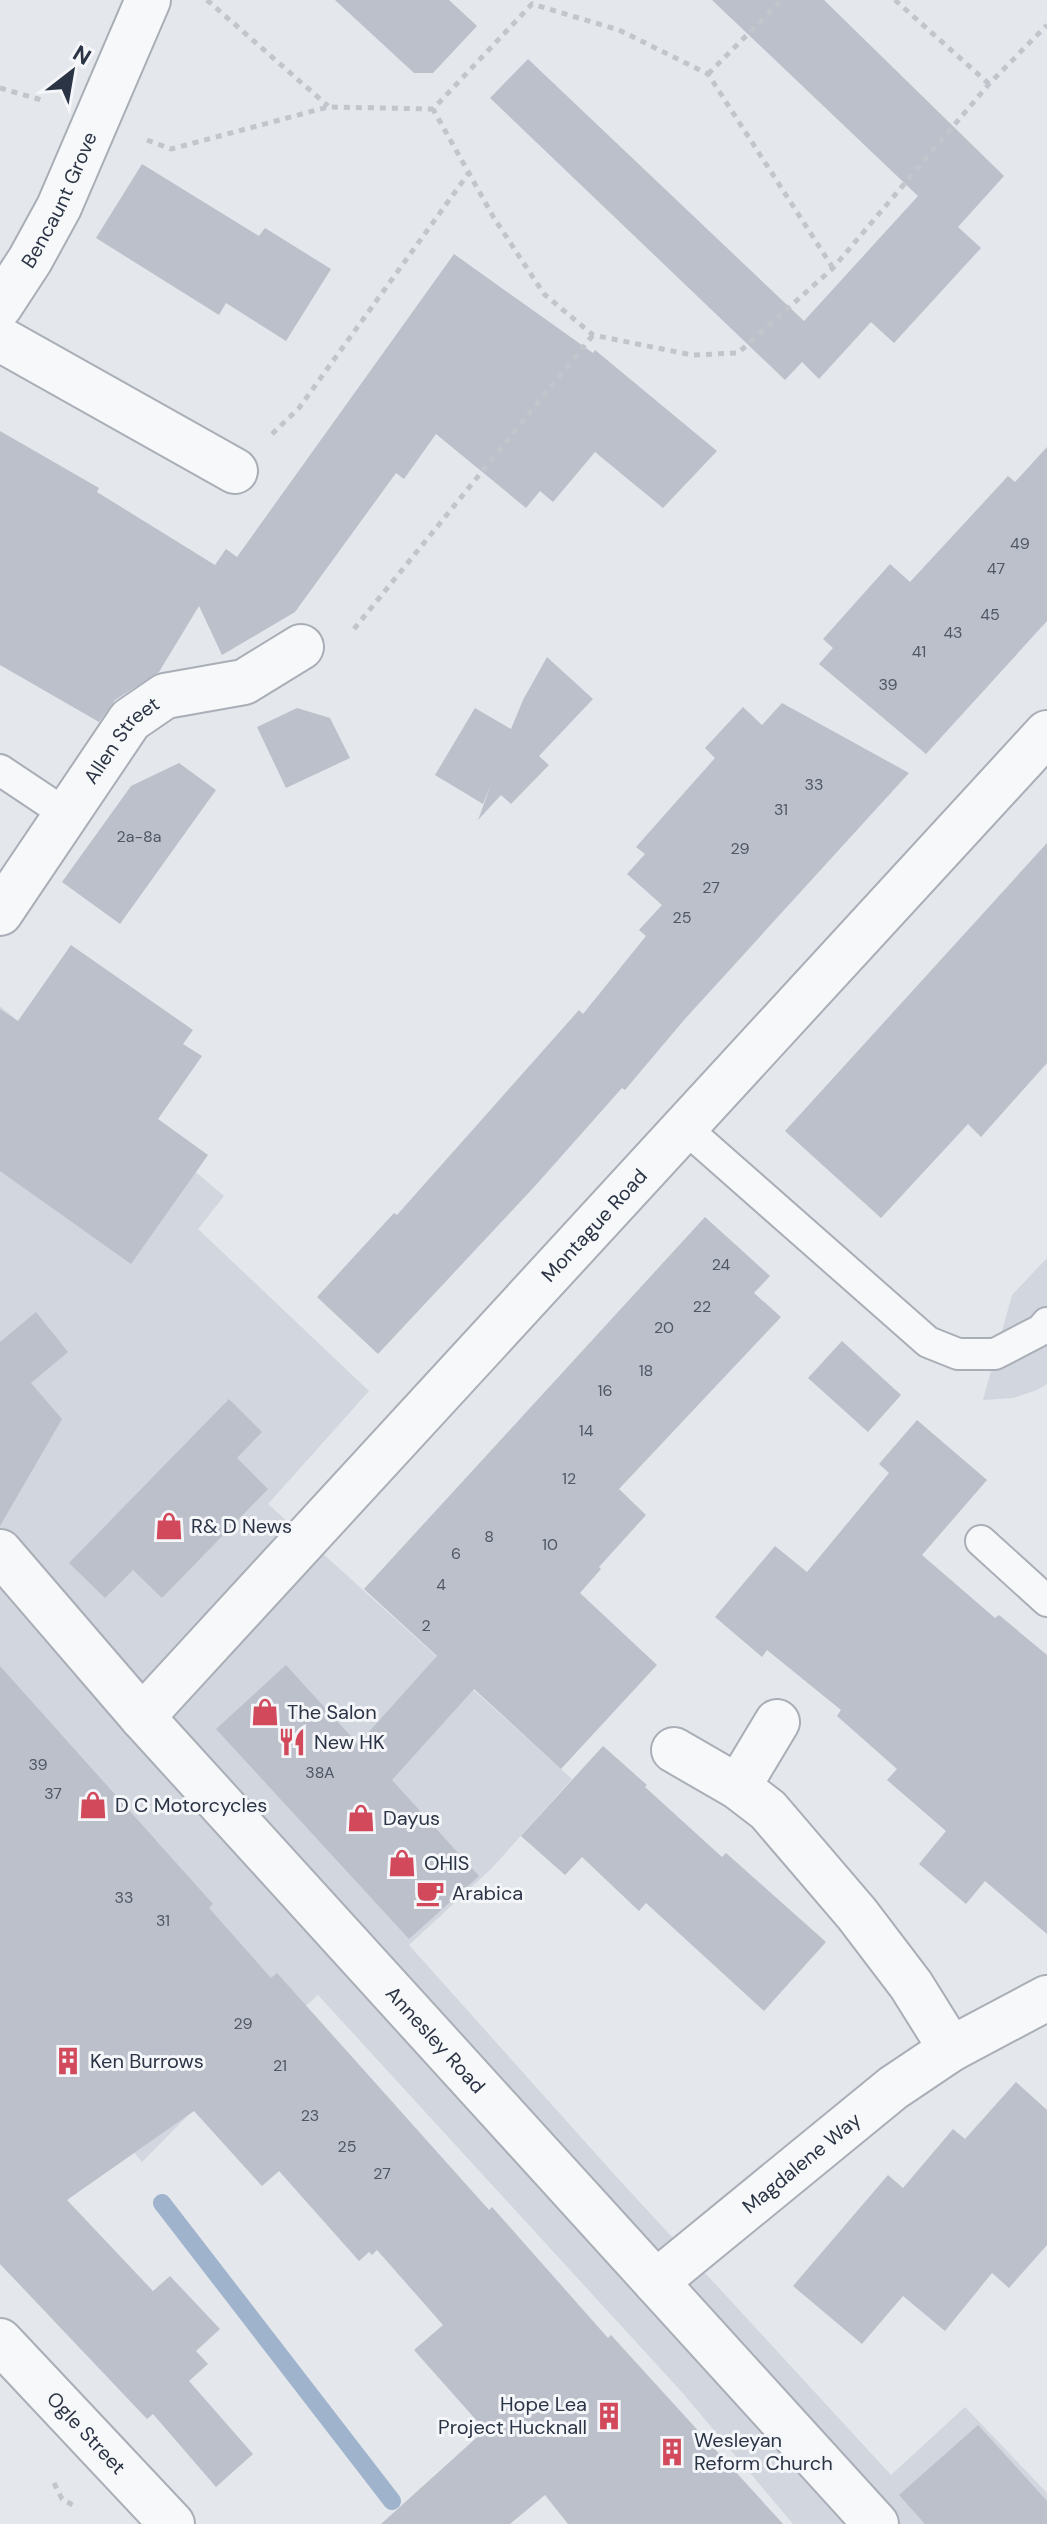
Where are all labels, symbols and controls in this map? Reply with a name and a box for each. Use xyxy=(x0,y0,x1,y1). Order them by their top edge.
north arrow xyxy=(32,32,112,112)
text: N xyxy=(68,39,96,72)
street label: Bencaunt Grove xyxy=(15,128,103,273)
house number: 49 xyxy=(1010,533,1030,554)
house number: 47 xyxy=(987,558,1005,579)
house number: 45 xyxy=(980,604,1000,625)
house number: 43 xyxy=(943,622,963,643)
house number: 41 xyxy=(912,641,926,662)
house number: 39 xyxy=(878,674,898,695)
street label: Allen Street xyxy=(78,691,165,789)
house number: 33 xyxy=(805,774,823,795)
house number: 31 xyxy=(774,799,788,820)
house number: 2a-8a xyxy=(116,826,162,847)
house number: 29 xyxy=(730,838,750,859)
house number: 27 xyxy=(702,877,720,898)
house number: 25 xyxy=(673,907,691,928)
street label: Montague Road xyxy=(536,1163,653,1287)
house number: 24 xyxy=(712,1254,731,1275)
house number: 22 xyxy=(693,1296,711,1317)
house number: 20 xyxy=(654,1317,674,1338)
house number: 18 xyxy=(639,1360,653,1381)
house number: 16 xyxy=(597,1380,613,1401)
house number: 14 xyxy=(579,1420,594,1441)
house number: 12 xyxy=(562,1468,576,1489)
shop icon: R& D News xyxy=(154,1511,184,1541)
place label: R& D News xyxy=(191,1513,292,1539)
house number: 8 xyxy=(484,1526,494,1547)
house number: 10 xyxy=(542,1534,558,1555)
house number: 6 xyxy=(451,1543,461,1564)
house number: 4 xyxy=(436,1574,446,1595)
house number: 2 xyxy=(421,1615,431,1636)
shop icon: The Salon xyxy=(250,1697,280,1727)
place label: The Salon xyxy=(287,1699,377,1725)
restaurant icon: New HK xyxy=(277,1727,307,1757)
place label: New HK xyxy=(314,1729,385,1755)
house number: 39 xyxy=(28,1754,48,1775)
house number: 38A xyxy=(305,1762,335,1783)
house number: 37 xyxy=(44,1783,62,1804)
shop icon: D C Motorcycles xyxy=(78,1790,108,1820)
place label: D C Motorcycles xyxy=(115,1792,267,1818)
shop icon: Dayus xyxy=(346,1803,376,1833)
place label: Dayus xyxy=(383,1805,440,1831)
shop icon: OHIS xyxy=(387,1848,417,1878)
place label: OHIS xyxy=(424,1850,469,1876)
cafe icon: Arabica xyxy=(415,1878,445,1908)
place label: Arabica xyxy=(452,1880,523,1906)
house number: 33 xyxy=(115,1887,133,1908)
house number: 31 xyxy=(156,1910,170,1931)
street label: Annesley Road xyxy=(380,1981,491,2099)
house number: 29 xyxy=(233,2013,253,2034)
building icon: Ken Burrows xyxy=(53,2046,83,2076)
place label: Ken Burrows xyxy=(90,2048,204,2074)
house number: 21 xyxy=(273,2055,287,2076)
house number: 23 xyxy=(301,2105,319,2126)
street label: Magdalene Way xyxy=(737,2107,866,2219)
house number: 25 xyxy=(338,2136,356,2157)
house number: 27 xyxy=(373,2163,391,2184)
street label: Ogle Street xyxy=(41,2386,132,2480)
place label: Hope Lea Project Hucknall xyxy=(438,2391,587,2440)
building icon: Hope Lea Project Hucknall xyxy=(594,2401,624,2431)
place label: Wesleyan Reform Church xyxy=(694,2427,833,2476)
building icon: Wesleyan Reform Church xyxy=(657,2437,687,2467)

